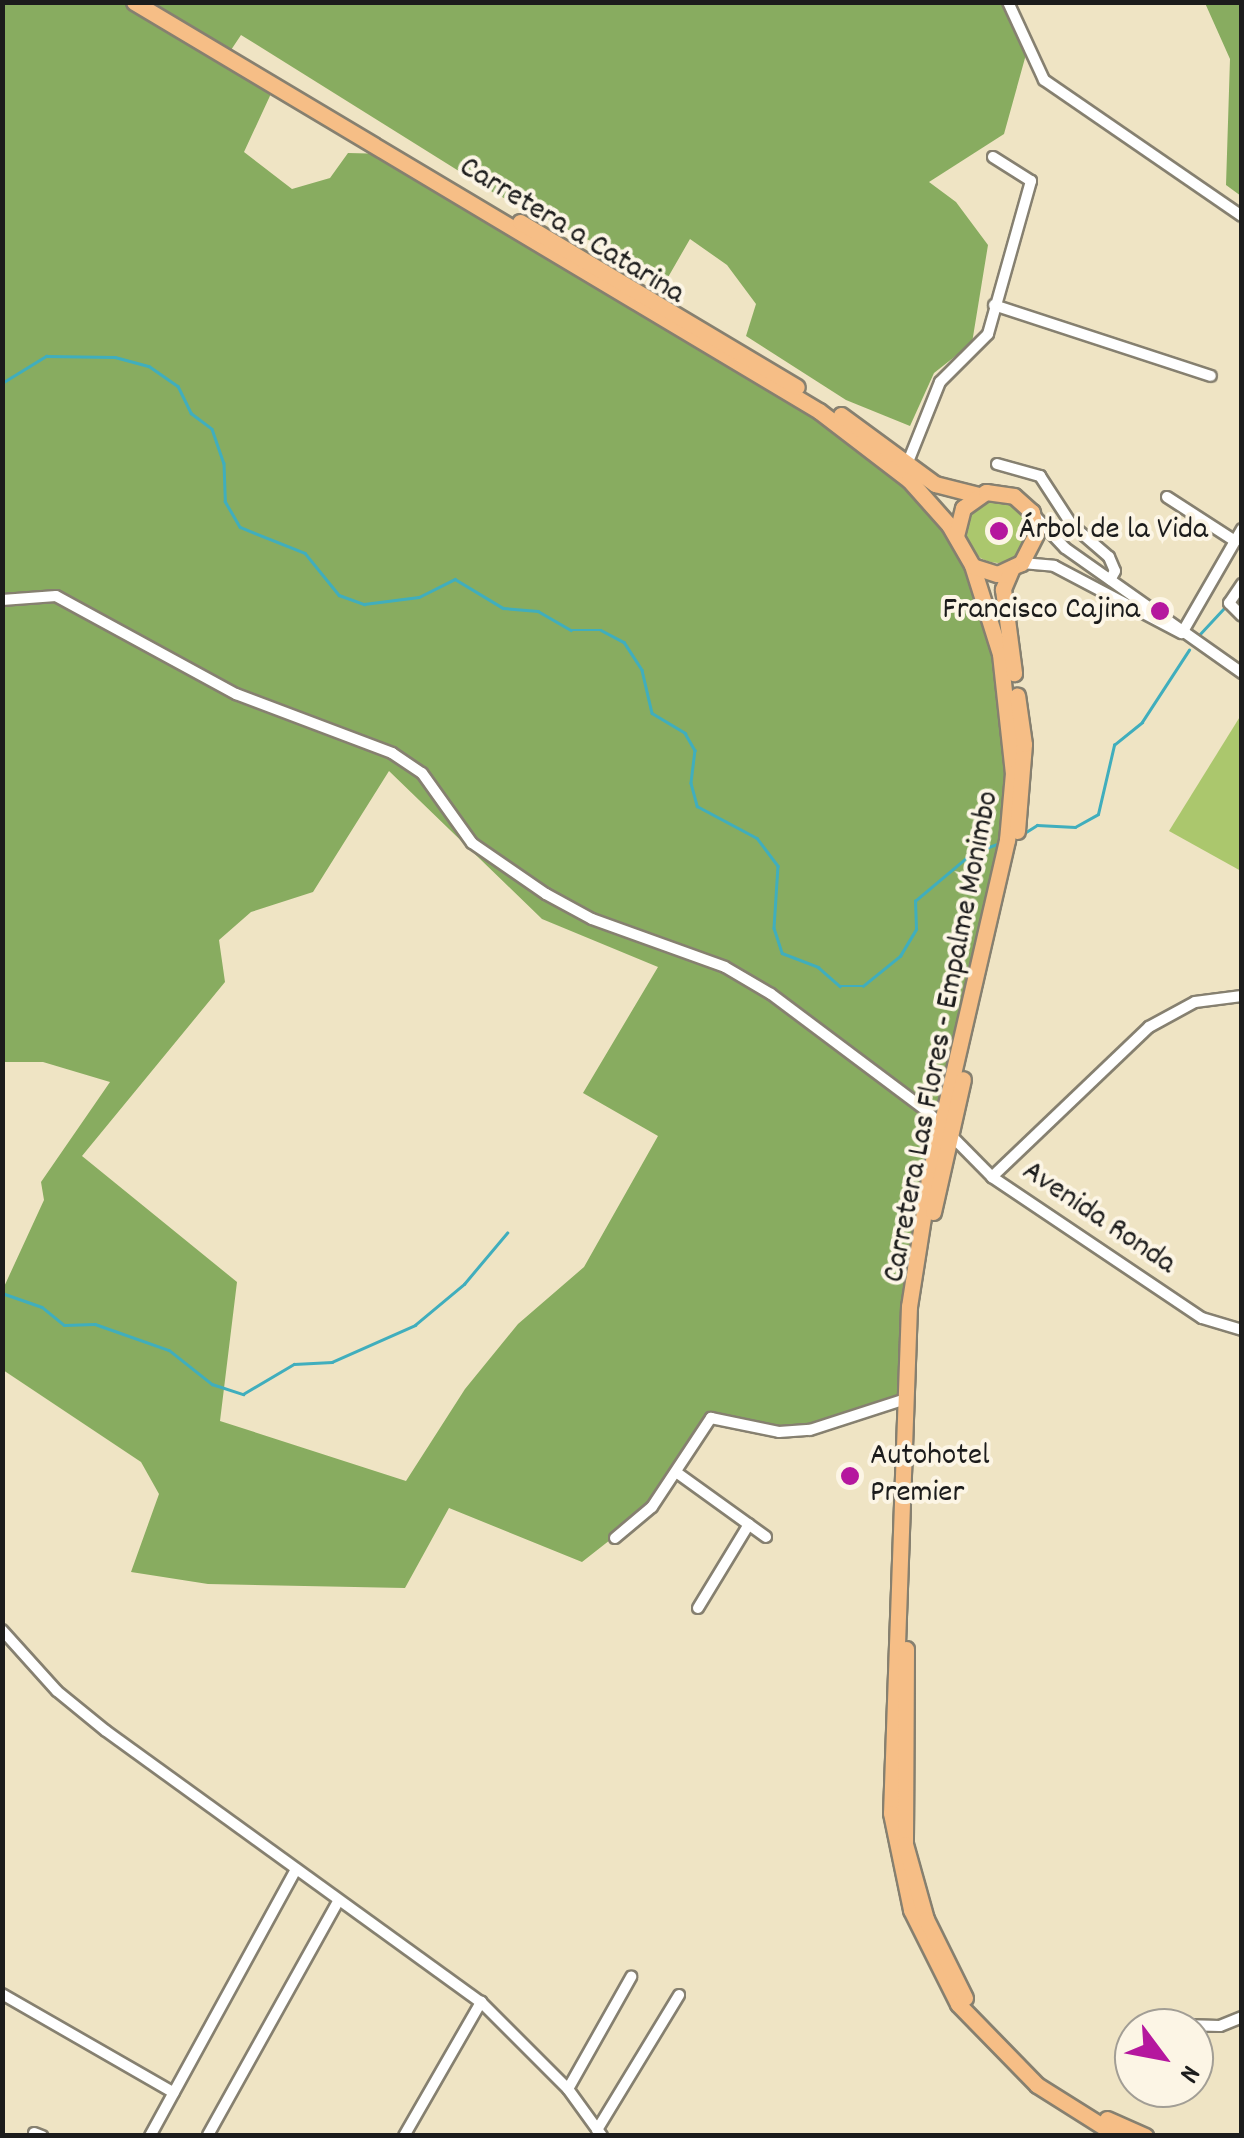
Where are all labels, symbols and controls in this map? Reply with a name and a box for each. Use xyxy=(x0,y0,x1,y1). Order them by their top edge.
street label: Carretera a Catarina xyxy=(451,150,691,314)
place label: Árbol de la Vida xyxy=(1019,512,1208,550)
marker: Árbol de la Vida xyxy=(988,520,1010,542)
place label: Francisco Cajina xyxy=(943,592,1140,630)
marker: Francisco Cajina xyxy=(1149,600,1171,622)
street label: Carretera Las Flores - Empalme Monimbo xyxy=(876,788,1010,1286)
street label: Avenida Ronda xyxy=(1014,1153,1182,1285)
place label: Autohotel Premier xyxy=(870,1439,990,1514)
marker: Autohotel Premier xyxy=(839,1465,861,1487)
north arrow xyxy=(1114,2008,1214,2108)
text: N xyxy=(1167,2056,1208,2089)

